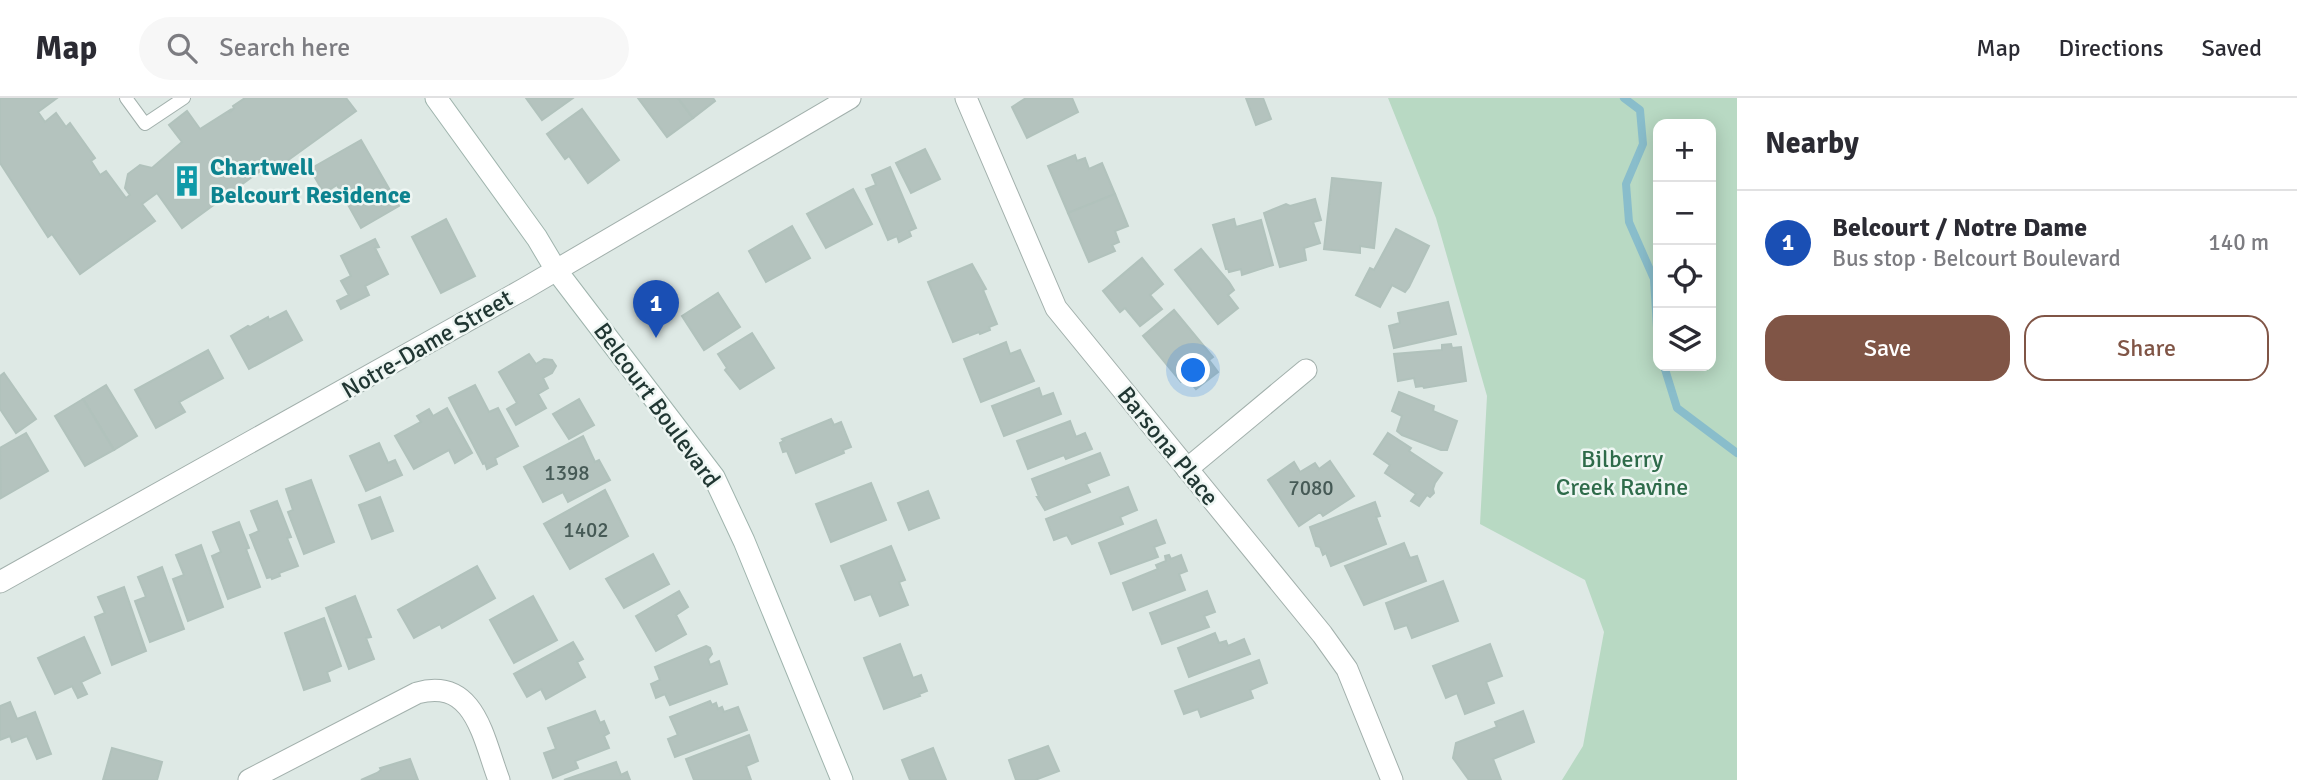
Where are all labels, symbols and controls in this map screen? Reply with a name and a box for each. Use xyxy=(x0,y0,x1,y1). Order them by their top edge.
search box xyxy=(139,17,629,80)
text: Map xyxy=(35,28,97,69)
icon: search xyxy=(163,29,201,67)
text: Search here xyxy=(219,32,350,64)
text: Map xyxy=(1976,33,2021,63)
text: Directions xyxy=(2059,33,2164,63)
text: Saved xyxy=(2202,33,2262,63)
map controls xyxy=(1653,119,1716,371)
button: + xyxy=(1653,119,1716,182)
text: Nearby xyxy=(1765,125,1859,162)
place label: Chartwell Belcourt Residence xyxy=(210,152,411,210)
building icon: Chartwell Belcourt Residence xyxy=(170,164,204,198)
button: − xyxy=(1653,182,1716,245)
text: Belcourt / Notre Dame xyxy=(1832,212,2087,244)
text: 1 xyxy=(1782,228,1794,257)
text: 140 m xyxy=(2208,228,2269,257)
text: Bus stop · Belcourt Boulevard xyxy=(1832,244,2121,273)
button: locate xyxy=(1653,245,1716,308)
pin: 1 xyxy=(633,280,679,338)
street label: Notre-Dame Street xyxy=(336,283,518,405)
button: layers xyxy=(1653,308,1716,371)
button: Save xyxy=(1765,315,2010,381)
button: Share xyxy=(2024,315,2269,381)
street label: Belcourt Boulevard xyxy=(587,317,727,493)
your location xyxy=(1176,353,1210,387)
street label: Barsona Place xyxy=(1111,380,1225,512)
park label: Bilberry Creek Ravine xyxy=(1556,444,1688,502)
house number: 1398 xyxy=(544,460,590,486)
house number: 7080 xyxy=(1288,475,1334,501)
house number: 1402 xyxy=(563,517,609,543)

